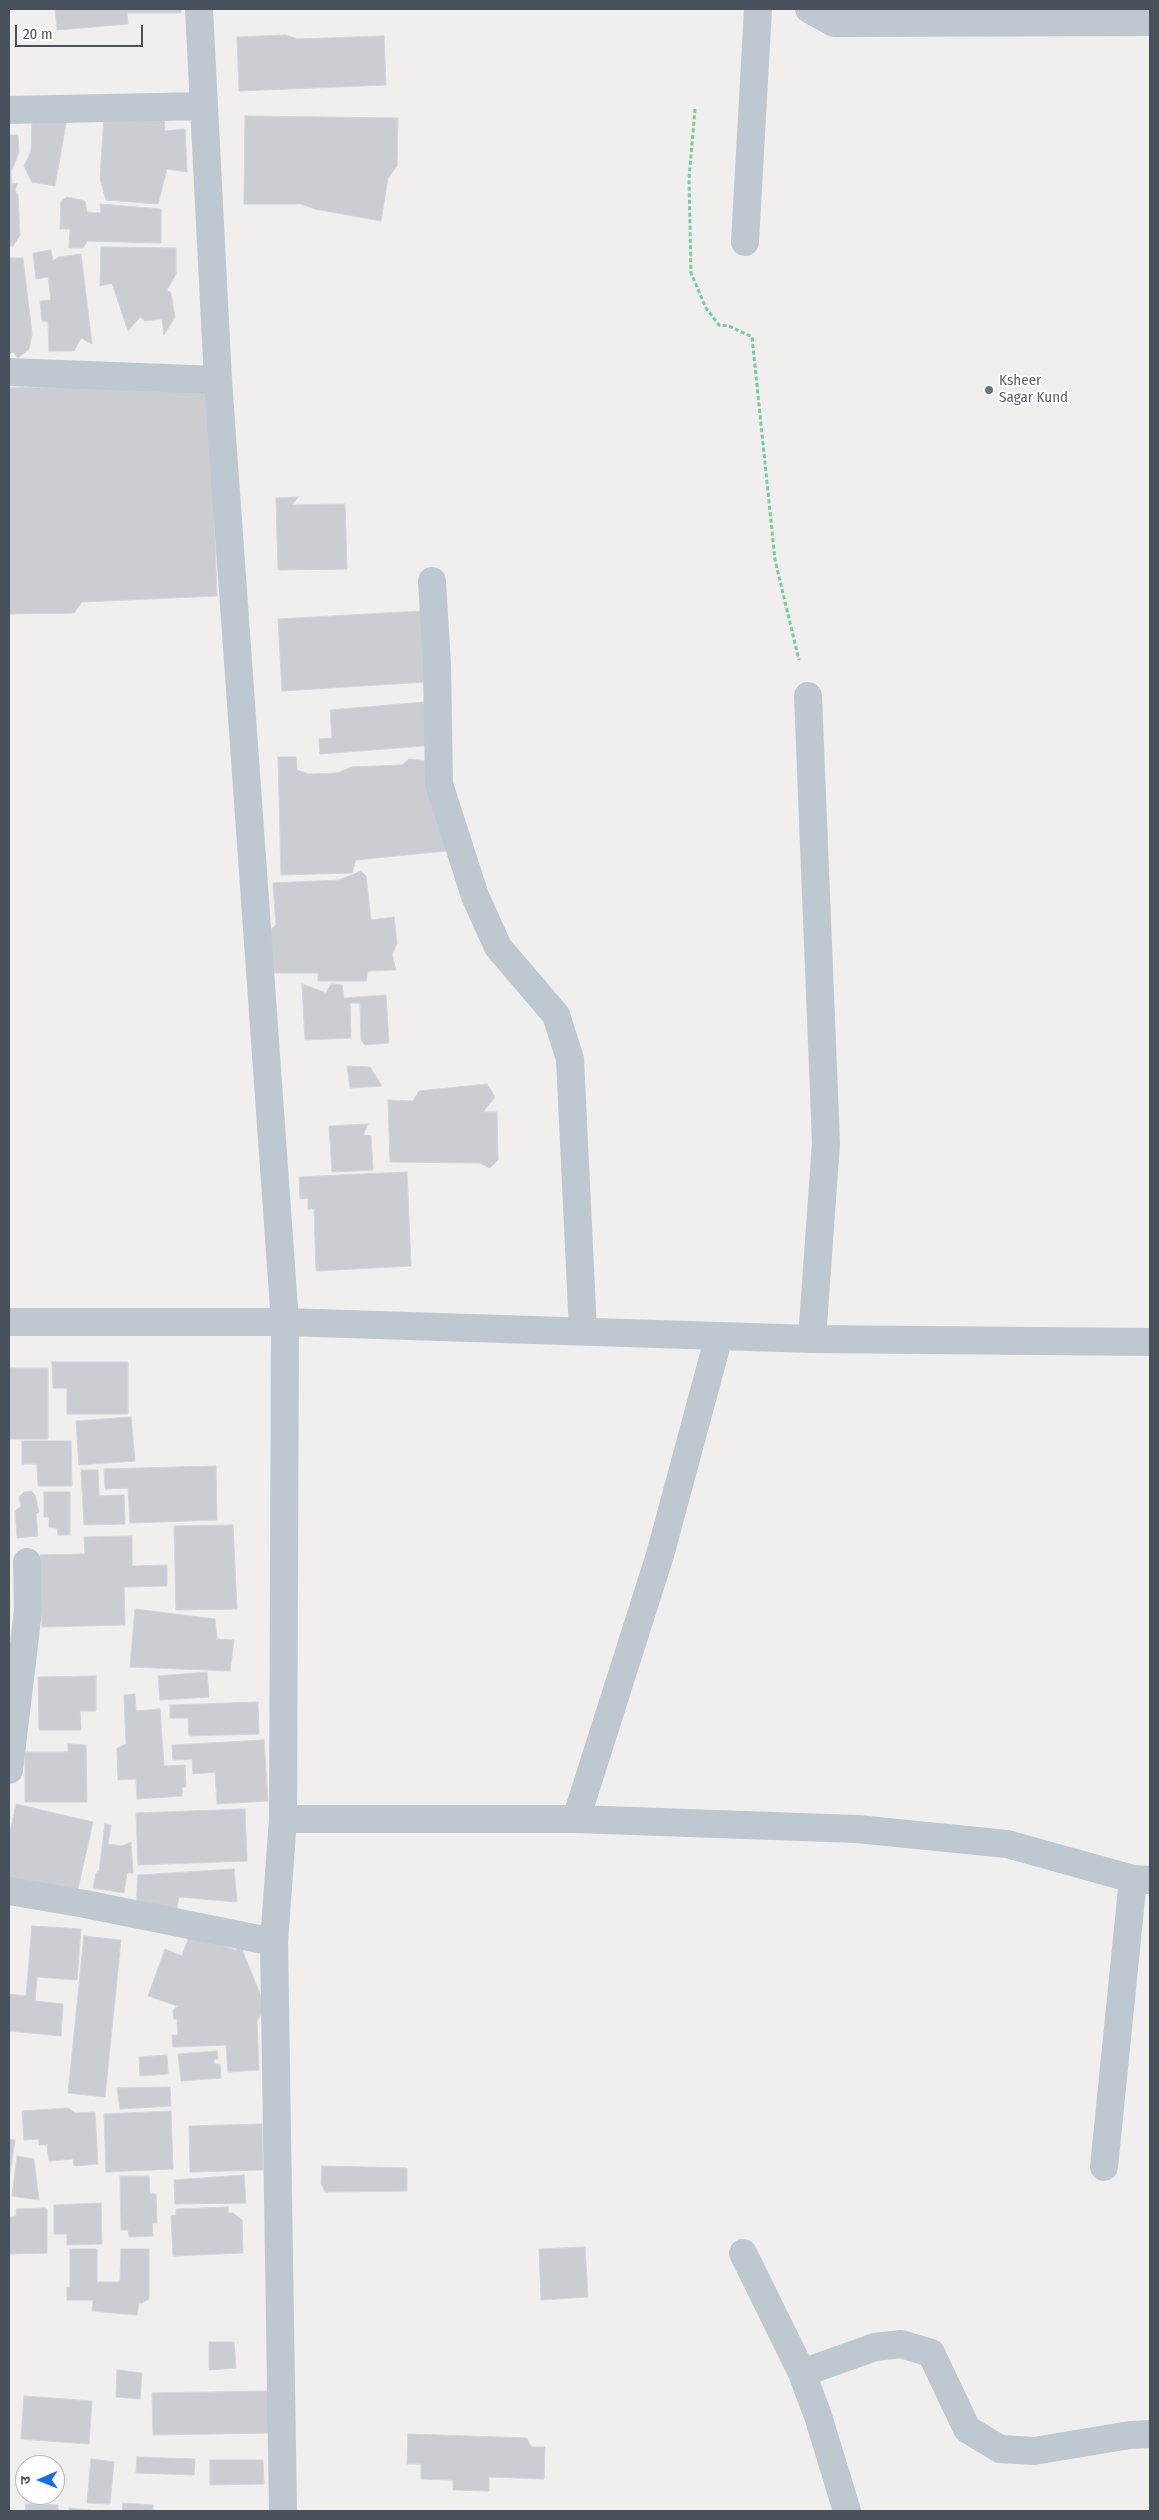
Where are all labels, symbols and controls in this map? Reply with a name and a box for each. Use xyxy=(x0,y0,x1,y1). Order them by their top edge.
scale bar xyxy=(18,15,145,47)
text: 20 m xyxy=(23,25,53,43)
place label: Ksheer Sagar Kund xyxy=(999,372,1068,407)
marker: Ksheer Sagar Kund xyxy=(983,384,995,396)
north arrow xyxy=(15,2455,65,2505)
text: उ xyxy=(17,2476,34,2485)

